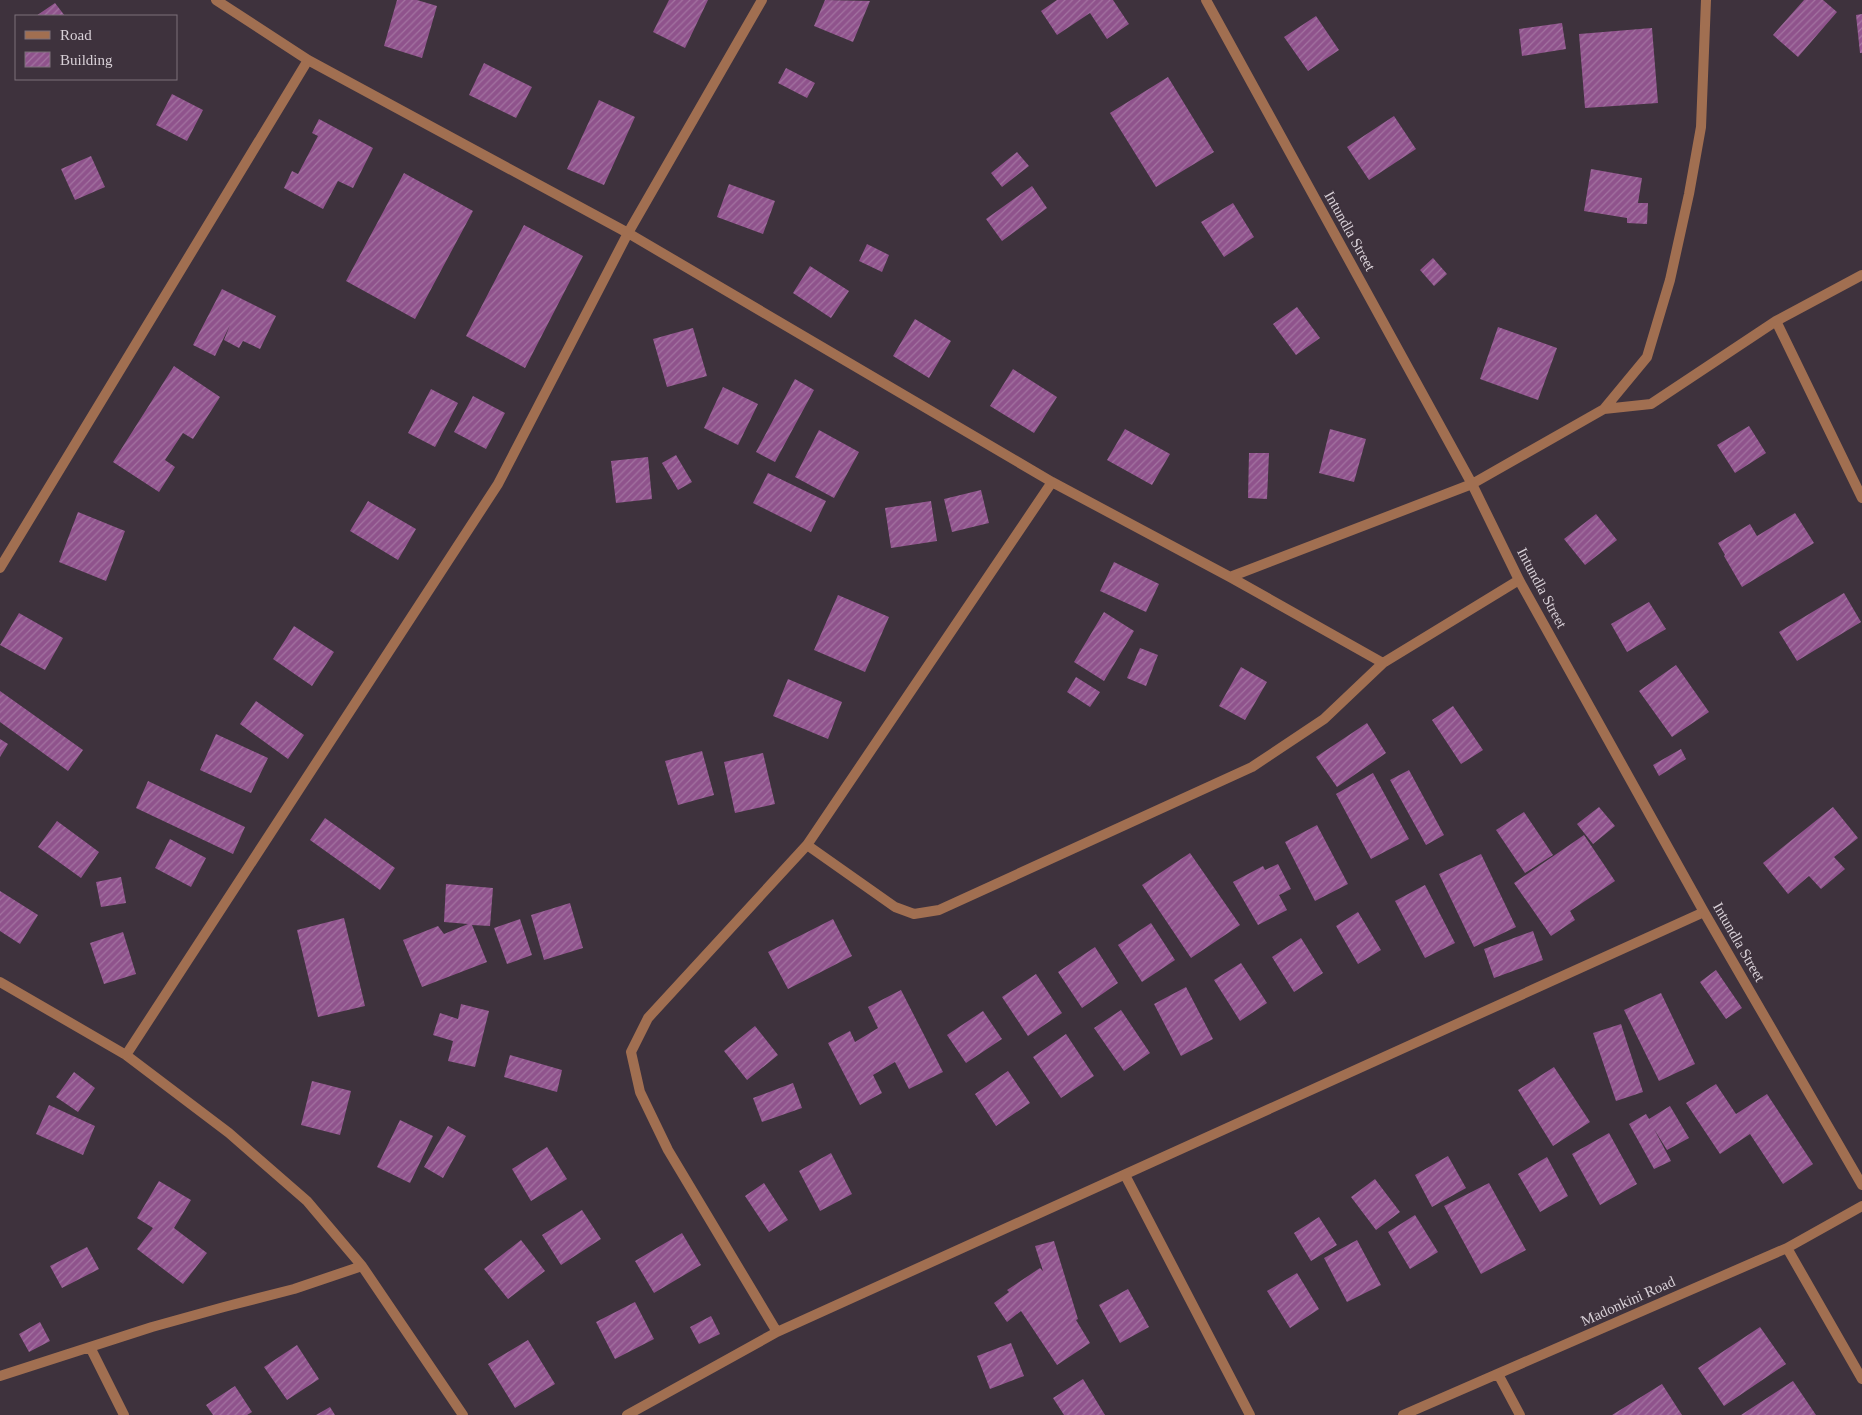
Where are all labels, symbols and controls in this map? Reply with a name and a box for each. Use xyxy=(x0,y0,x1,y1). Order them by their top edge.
legend xyxy=(15,15,178,80)
text: Road xyxy=(60,27,92,43)
text: Building xyxy=(60,52,113,68)
street label: Intundla Street xyxy=(1321,188,1379,274)
street label: Intundla Street xyxy=(1514,545,1570,632)
street label: Intundla Street xyxy=(1710,900,1769,985)
street label: Madonkini Road xyxy=(1578,1273,1678,1329)

